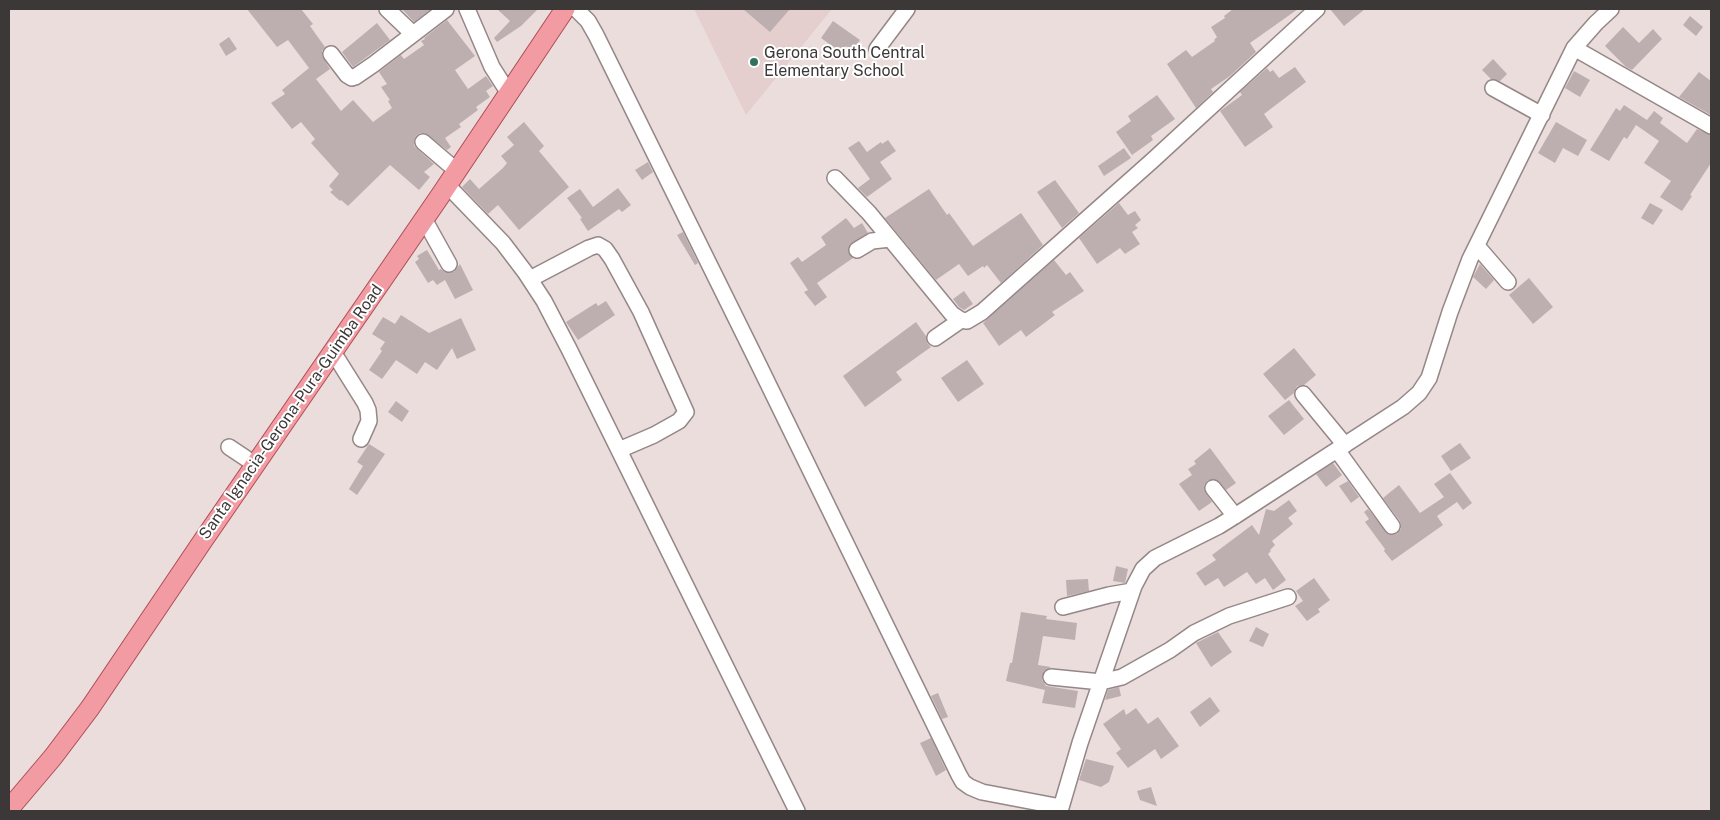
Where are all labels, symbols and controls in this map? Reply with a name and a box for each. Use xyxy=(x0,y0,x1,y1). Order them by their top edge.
place label: Gerona South Central Elementary School xyxy=(764,43,925,81)
marker: Gerona South Central Elementary School xyxy=(748,56,760,68)
street label: Santa Ignacia-Gerona-Pura-Guimba Road xyxy=(195,281,387,543)

